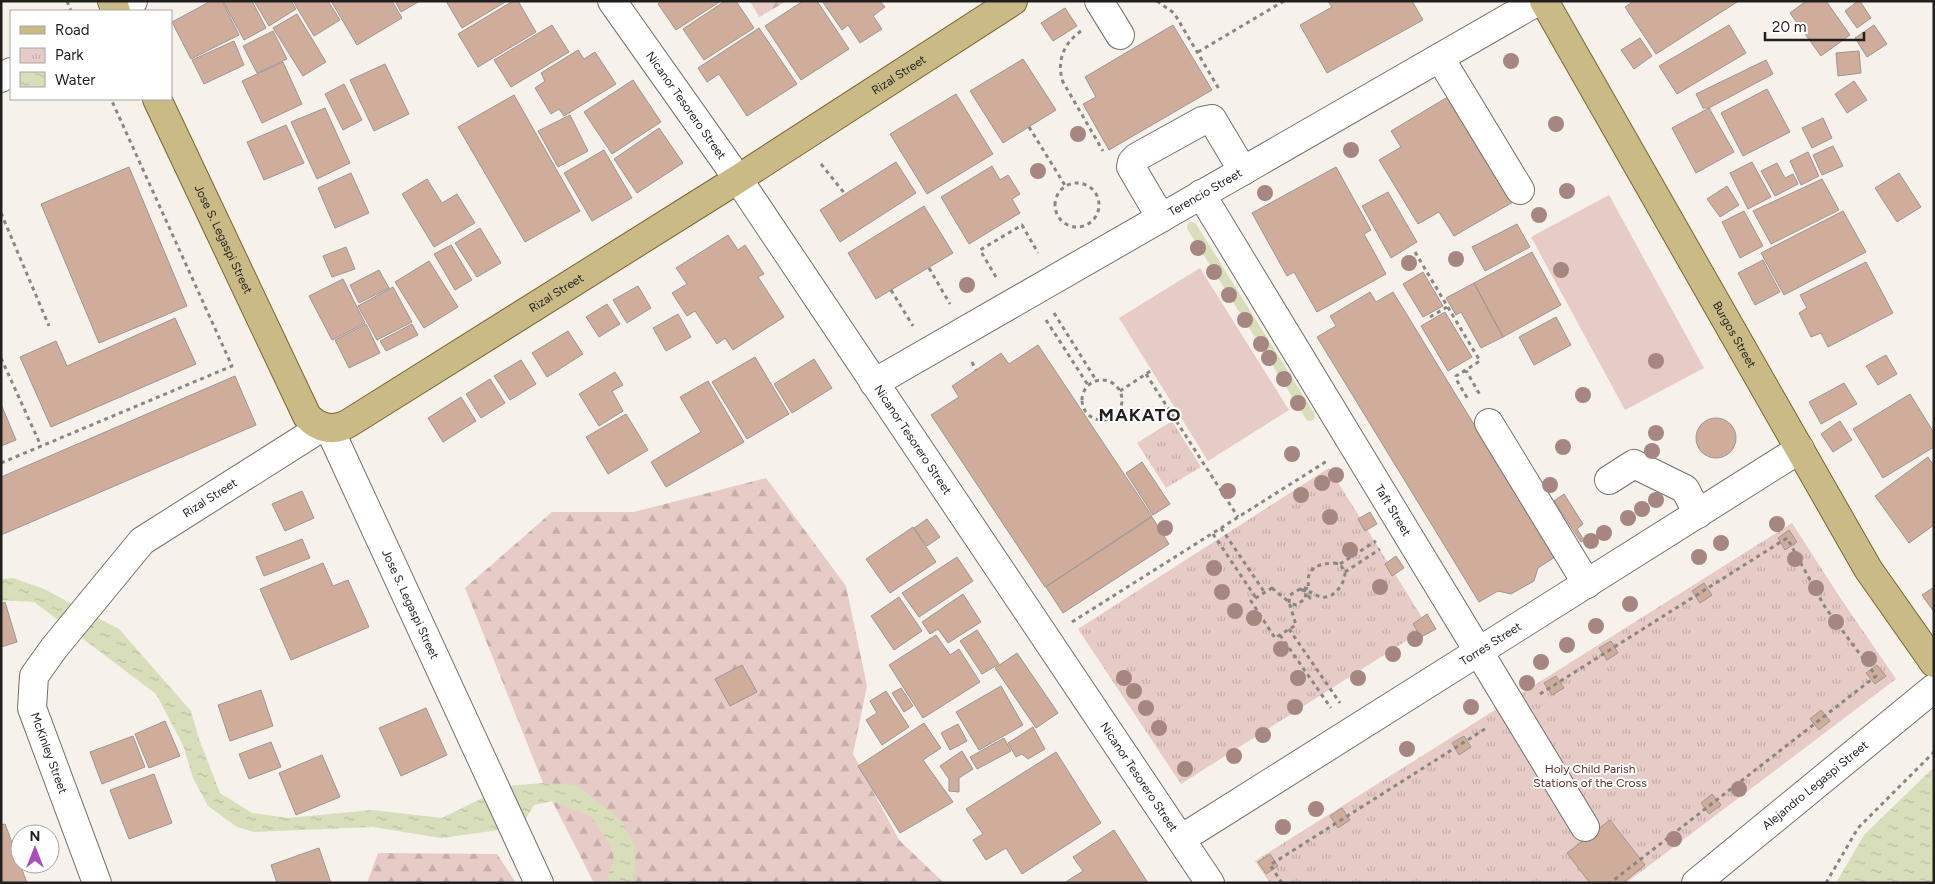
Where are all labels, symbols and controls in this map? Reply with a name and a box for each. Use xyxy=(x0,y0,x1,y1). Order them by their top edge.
legend xyxy=(10,10,172,100)
scale bar xyxy=(1765,10,1864,42)
text: 20 m xyxy=(1772,18,1806,36)
text: Road xyxy=(55,21,90,39)
text: Park xyxy=(55,46,84,64)
street label: Nicanor Tesorero Street xyxy=(643,49,729,162)
street label: Rizal Street xyxy=(869,52,929,98)
text: Water xyxy=(55,71,95,89)
street label: Terencio Street xyxy=(1166,166,1245,219)
street label: Jose S. Legaspi Street xyxy=(191,182,255,296)
street label: Rizal Street xyxy=(526,270,587,315)
street label: Burgos Street xyxy=(1710,299,1759,371)
street label: Nicanor Tesorero Street xyxy=(871,382,955,497)
district label: MAKATO xyxy=(1099,404,1181,426)
street label: Rizal Street xyxy=(180,475,240,520)
street label: Taft Street xyxy=(1372,482,1414,539)
street label: Jose S. Legaspi Street xyxy=(379,547,442,662)
street label: Torres Street xyxy=(1457,619,1524,668)
street label: McKinley Street xyxy=(28,711,70,796)
street label: Nicanor Tesorero Street xyxy=(1097,720,1181,835)
street label: Alejandro Legaspi Street xyxy=(1759,738,1871,833)
park label: Holy Child Parish Stations of the Cross xyxy=(1533,762,1647,790)
north arrow xyxy=(10,824,60,874)
text: N xyxy=(30,828,40,845)

